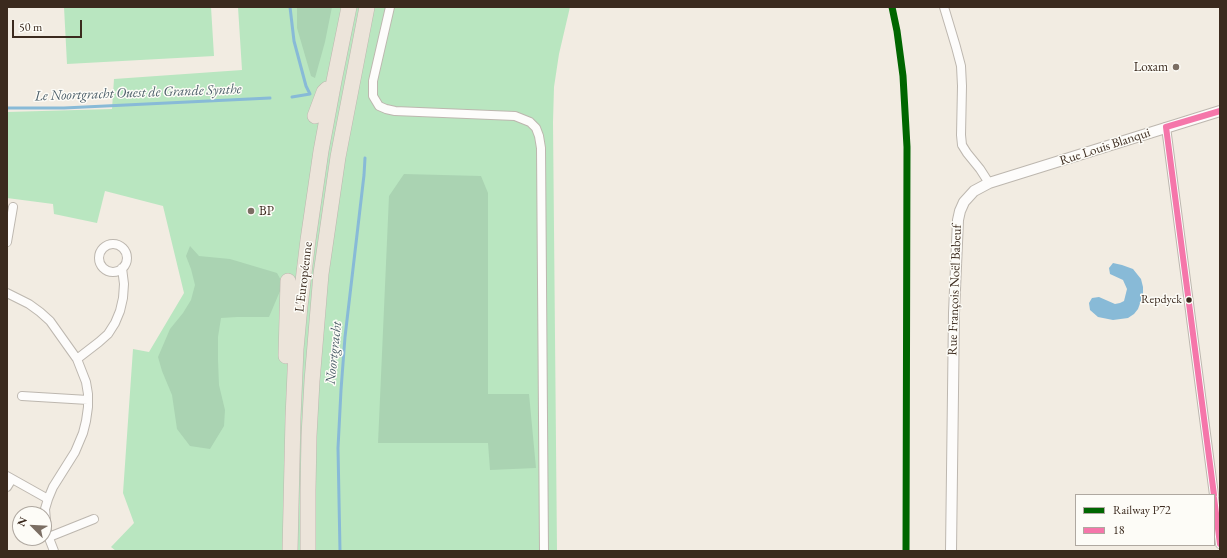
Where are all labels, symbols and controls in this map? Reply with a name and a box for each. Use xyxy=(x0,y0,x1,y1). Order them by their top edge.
scale bar xyxy=(14,12,84,38)
text: 50 m xyxy=(19,19,42,35)
place label: Loxam xyxy=(1134,59,1168,75)
marker: Loxam xyxy=(1171,62,1181,72)
water label: Le Noortgracht Ouest de Grande Synthe xyxy=(34,81,242,105)
street label: Rue Louis Blanqui xyxy=(1058,125,1152,169)
place label: BP xyxy=(259,203,274,219)
marker: BP xyxy=(246,206,256,216)
street label: Rue François Noël Babeuf xyxy=(945,224,965,356)
street label: L'Européenne xyxy=(292,241,316,313)
place label: Repdyck xyxy=(1141,293,1182,307)
marker: Repdyck xyxy=(1184,295,1194,305)
water label: Noortgracht xyxy=(322,321,346,385)
legend xyxy=(1075,494,1215,546)
text: Railway P72 xyxy=(1113,502,1171,518)
north arrow xyxy=(12,506,52,546)
text: N xyxy=(14,515,30,528)
text: 18 xyxy=(1113,522,1125,538)

